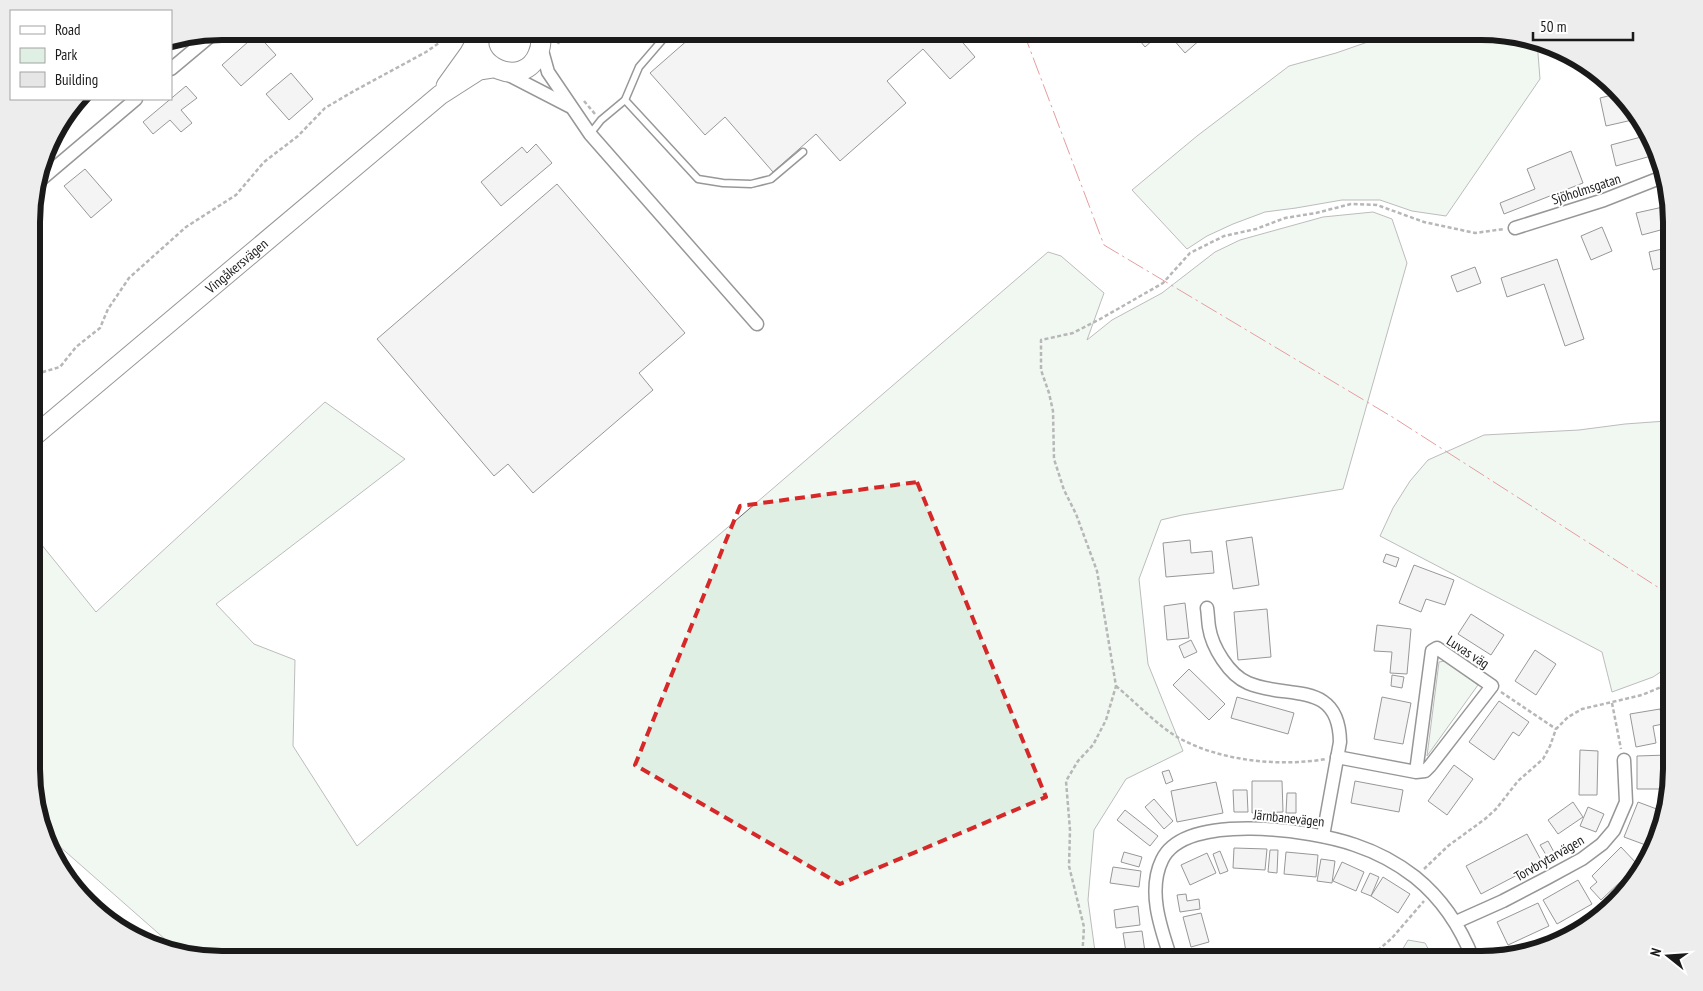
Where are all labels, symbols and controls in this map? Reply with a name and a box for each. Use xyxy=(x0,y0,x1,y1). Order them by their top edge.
legend xyxy=(10,10,172,100)
scale bar xyxy=(1533,10,1633,42)
text: 50 m xyxy=(1540,17,1566,36)
text: Road xyxy=(55,20,81,39)
text: Park xyxy=(55,45,77,64)
text: Building xyxy=(55,70,98,89)
street label: Sjöholmsgatan xyxy=(1549,169,1623,209)
street label: Vingåkersvägen xyxy=(201,235,272,298)
street label: Luvas väg xyxy=(1443,632,1493,672)
street label: Järnbanevägen xyxy=(1252,805,1325,831)
street label: Torvbrytarvägen xyxy=(1511,831,1587,885)
north arrow xyxy=(1643,931,1693,981)
text: N xyxy=(1646,946,1665,958)

